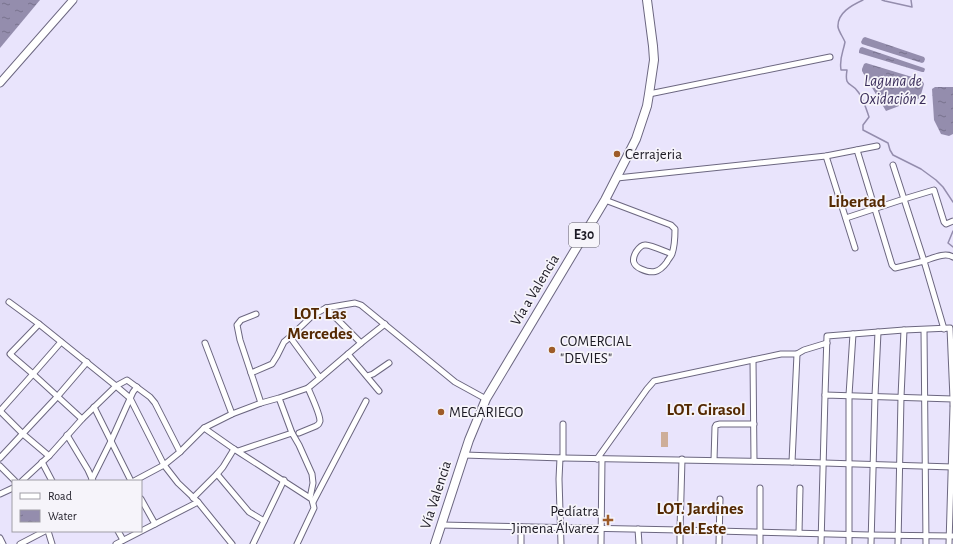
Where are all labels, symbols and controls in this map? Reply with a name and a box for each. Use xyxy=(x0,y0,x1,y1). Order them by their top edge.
water label: Laguna de Oxidación 2 xyxy=(860,73,926,107)
place label: Cerrajeria xyxy=(625,147,682,162)
marker: Cerrajeria xyxy=(612,149,622,159)
district label: Libertad xyxy=(828,193,886,210)
road number: E30 xyxy=(569,223,599,247)
street label: Vía a Valencia xyxy=(508,252,562,328)
district label: LOT. Las Mercedes xyxy=(287,305,353,342)
place label: COMERCIAL "DEVIES" xyxy=(560,334,632,366)
marker: COMERCIAL "DEVIES" xyxy=(547,345,557,355)
district label: LOT. Girasol xyxy=(667,401,745,418)
place label: MEGARIEGO xyxy=(449,405,523,420)
marker: MEGARIEGO xyxy=(436,407,446,417)
street label: Vía Valencia xyxy=(418,459,454,531)
legend xyxy=(12,480,142,532)
text: Road xyxy=(48,490,72,502)
district label: LOT. Jardines del Este xyxy=(656,500,744,537)
place label: Pedíatra Jimena Álvarez xyxy=(511,504,599,536)
text: Water xyxy=(48,510,77,522)
marker: Pedíatra Jimena Álvarez xyxy=(602,514,614,526)

